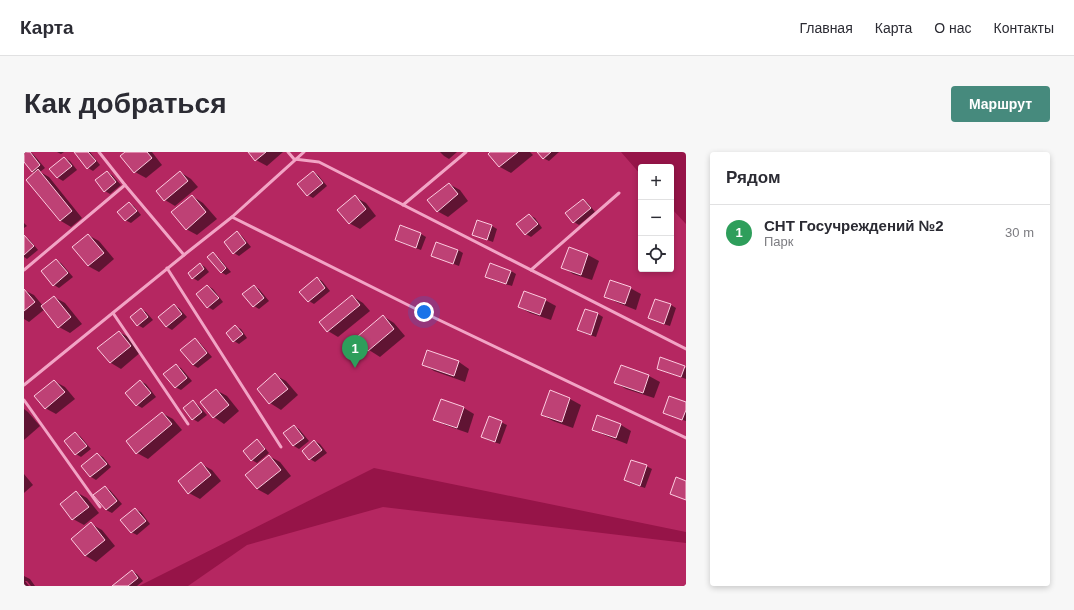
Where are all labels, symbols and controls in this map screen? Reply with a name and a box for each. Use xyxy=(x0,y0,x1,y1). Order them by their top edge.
text: Карта xyxy=(20,17,74,38)
text: Главная xyxy=(799,20,853,36)
text: Карта xyxy=(875,20,912,36)
text: О нас xyxy=(934,20,972,36)
text: Контакты xyxy=(994,20,1054,36)
button: Маршрут xyxy=(951,86,1050,122)
text: Как добраться xyxy=(24,88,226,119)
map controls xyxy=(638,164,674,272)
button: + xyxy=(638,164,674,200)
text: Рядом xyxy=(726,168,781,187)
button: − xyxy=(638,200,674,236)
text: СНТ Госучреждений №2 xyxy=(764,217,944,234)
text: 1 xyxy=(735,225,743,240)
text: 30 m xyxy=(1005,225,1034,240)
text: Парк xyxy=(764,234,794,249)
button: locate xyxy=(638,236,674,272)
your location xyxy=(414,302,434,322)
pin: 1 xyxy=(342,335,368,368)

